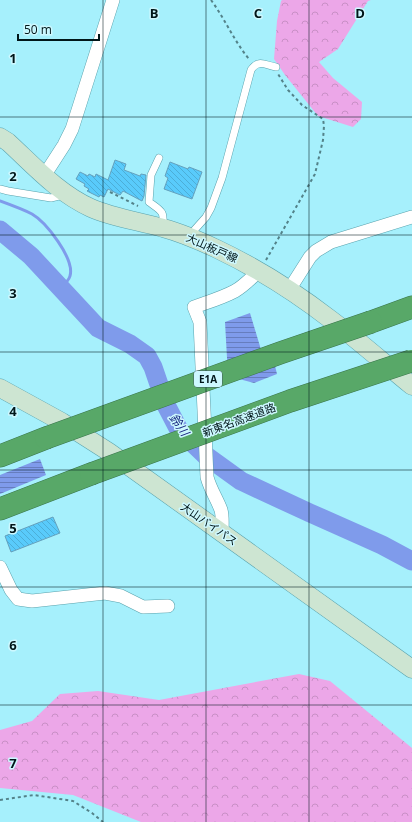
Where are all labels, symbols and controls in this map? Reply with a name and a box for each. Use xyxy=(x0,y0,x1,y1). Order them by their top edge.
text: B xyxy=(150,4,159,22)
text: C xyxy=(254,4,262,22)
text: D xyxy=(355,4,365,22)
scale bar xyxy=(18,16,99,42)
text: 50 m xyxy=(24,21,52,38)
text: 1 xyxy=(9,49,17,67)
text: 2 xyxy=(9,167,17,185)
street label: 大山板戸線 xyxy=(184,230,240,266)
text: 3 xyxy=(9,284,17,302)
road number: E1A xyxy=(194,371,222,387)
street label: 新東名高速道路 xyxy=(200,399,278,440)
text: 4 xyxy=(9,402,17,420)
water label: 鈴川 xyxy=(166,410,194,441)
street label: 大山バイパス xyxy=(178,499,241,549)
text: 5 xyxy=(9,519,17,537)
text: 6 xyxy=(9,636,17,654)
text: 7 xyxy=(9,754,17,772)

